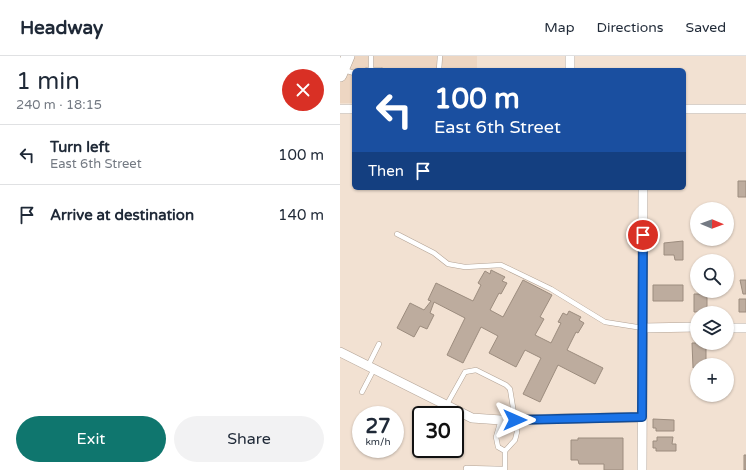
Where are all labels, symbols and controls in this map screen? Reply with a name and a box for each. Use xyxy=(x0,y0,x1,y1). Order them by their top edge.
text: Headway xyxy=(20,17,103,39)
text: Map xyxy=(544,19,575,36)
text: Directions xyxy=(597,19,664,36)
text: Saved xyxy=(686,19,726,36)
text: 1 min xyxy=(16,67,80,96)
button: close xyxy=(282,69,324,111)
text: 100 m xyxy=(434,82,520,116)
icon: left xyxy=(368,84,420,136)
text: 240 m · 18:15 xyxy=(16,97,102,113)
text: East 6th Street xyxy=(434,116,561,138)
text: Turn left xyxy=(50,138,110,156)
icon: left xyxy=(16,144,38,166)
text: 100 m xyxy=(278,146,324,164)
text: East 6th Street xyxy=(50,156,142,172)
icon: arrive xyxy=(412,160,434,182)
text: Then xyxy=(368,162,404,180)
north arrow xyxy=(690,202,734,246)
map controls xyxy=(690,202,734,402)
icon: arrive xyxy=(16,204,38,226)
text: Arrive at destination xyxy=(50,206,194,224)
text: 140 m xyxy=(278,206,324,224)
pin xyxy=(626,218,660,252)
icon: arrive xyxy=(632,224,654,246)
button: search xyxy=(690,254,734,298)
button: layers xyxy=(690,306,734,350)
button: + xyxy=(690,358,734,402)
position arrow xyxy=(494,399,536,441)
speed limit sign: 30 xyxy=(412,406,464,458)
text: 27 xyxy=(365,415,391,439)
button: Exit xyxy=(16,416,166,462)
button: Share xyxy=(174,416,324,462)
text: km/h xyxy=(365,436,391,448)

